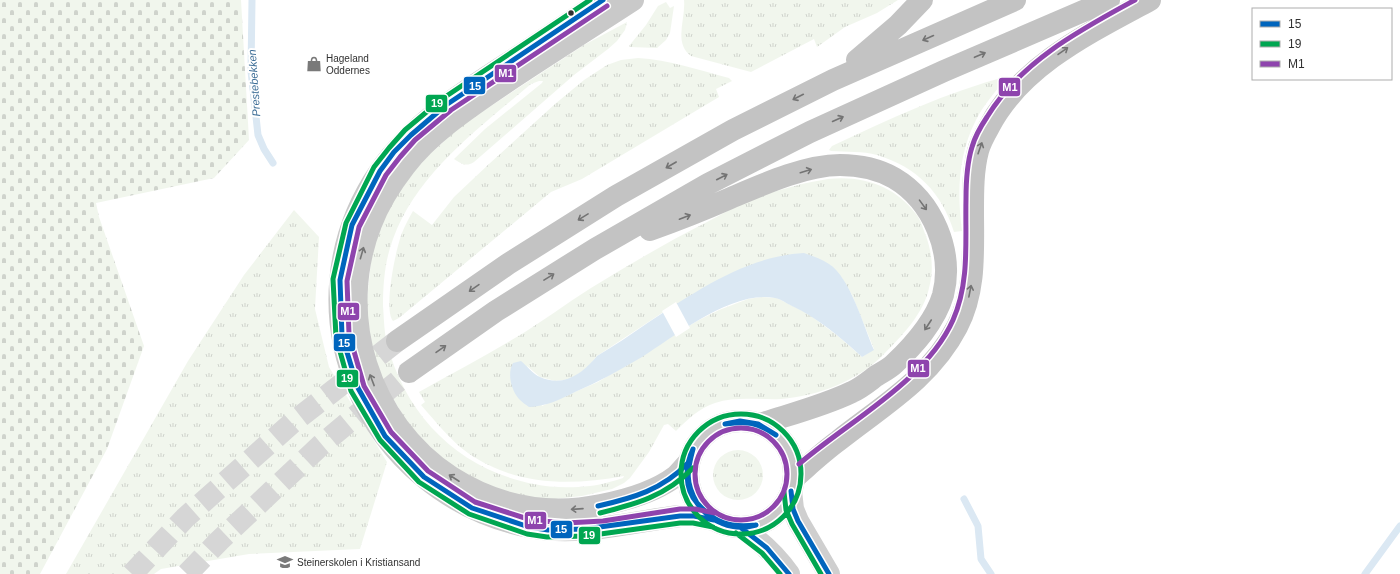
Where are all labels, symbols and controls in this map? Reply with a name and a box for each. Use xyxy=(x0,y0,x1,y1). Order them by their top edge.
unlabelled marker xyxy=(566,8,576,18)
legend xyxy=(1252,8,1392,80)
text: 15 xyxy=(1288,17,1302,31)
one-way arrow xyxy=(922,34,934,42)
text: 19 xyxy=(1288,37,1302,51)
one-way arrow xyxy=(1057,47,1068,55)
water label: Prestebekken xyxy=(246,49,262,117)
one-way arrow xyxy=(973,51,985,58)
place label: Hageland Oddernes xyxy=(326,53,370,76)
shop icon: Hageland Oddernes xyxy=(305,55,323,73)
text: M1 xyxy=(1288,57,1305,71)
line badge: M1 xyxy=(494,64,517,83)
text: M1 xyxy=(498,67,514,79)
line badge: 15 xyxy=(463,76,486,95)
line badge: M1 xyxy=(998,77,1021,97)
text: 15 xyxy=(469,80,481,92)
text: M1 xyxy=(1002,81,1018,93)
line badge: 19 xyxy=(425,94,448,113)
one-way arrow xyxy=(792,94,804,101)
text: 19 xyxy=(431,97,443,109)
one-way arrow xyxy=(832,115,844,122)
one-way arrow xyxy=(976,142,984,154)
one-way arrow xyxy=(665,162,677,170)
one-way arrow xyxy=(800,167,813,174)
one-way arrow xyxy=(716,173,728,180)
one-way arrow xyxy=(919,199,927,210)
one-way arrow xyxy=(678,212,690,220)
one-way arrow xyxy=(578,213,589,221)
one-way arrow xyxy=(359,247,366,260)
one-way arrow xyxy=(543,273,555,281)
one-way arrow xyxy=(469,284,480,292)
one-way arrow xyxy=(966,285,974,298)
line badge: M1 xyxy=(337,302,360,321)
text: M1 xyxy=(340,305,356,317)
one-way arrow xyxy=(924,319,932,330)
line badge: 15 xyxy=(333,333,356,352)
text: 15 xyxy=(338,337,350,349)
one-way arrow xyxy=(435,345,446,354)
line badge: M1 xyxy=(907,359,930,378)
text: M1 xyxy=(910,362,926,374)
line badge: 19 xyxy=(336,369,359,388)
text: 19 xyxy=(341,372,353,384)
one-way arrow xyxy=(367,375,375,387)
one-way arrow xyxy=(448,474,460,482)
one-way arrow xyxy=(571,505,584,513)
line badge: M1 xyxy=(524,511,547,530)
text: M1 xyxy=(527,514,543,526)
line badge: 15 xyxy=(550,520,573,539)
text: 15 xyxy=(555,523,567,535)
line badge: 19 xyxy=(578,526,601,545)
text: 19 xyxy=(583,529,595,541)
school or university icon: Steinerskolen i Kristiansand xyxy=(276,553,294,571)
place label: Steinerskolen i Kristiansand xyxy=(297,557,420,568)

